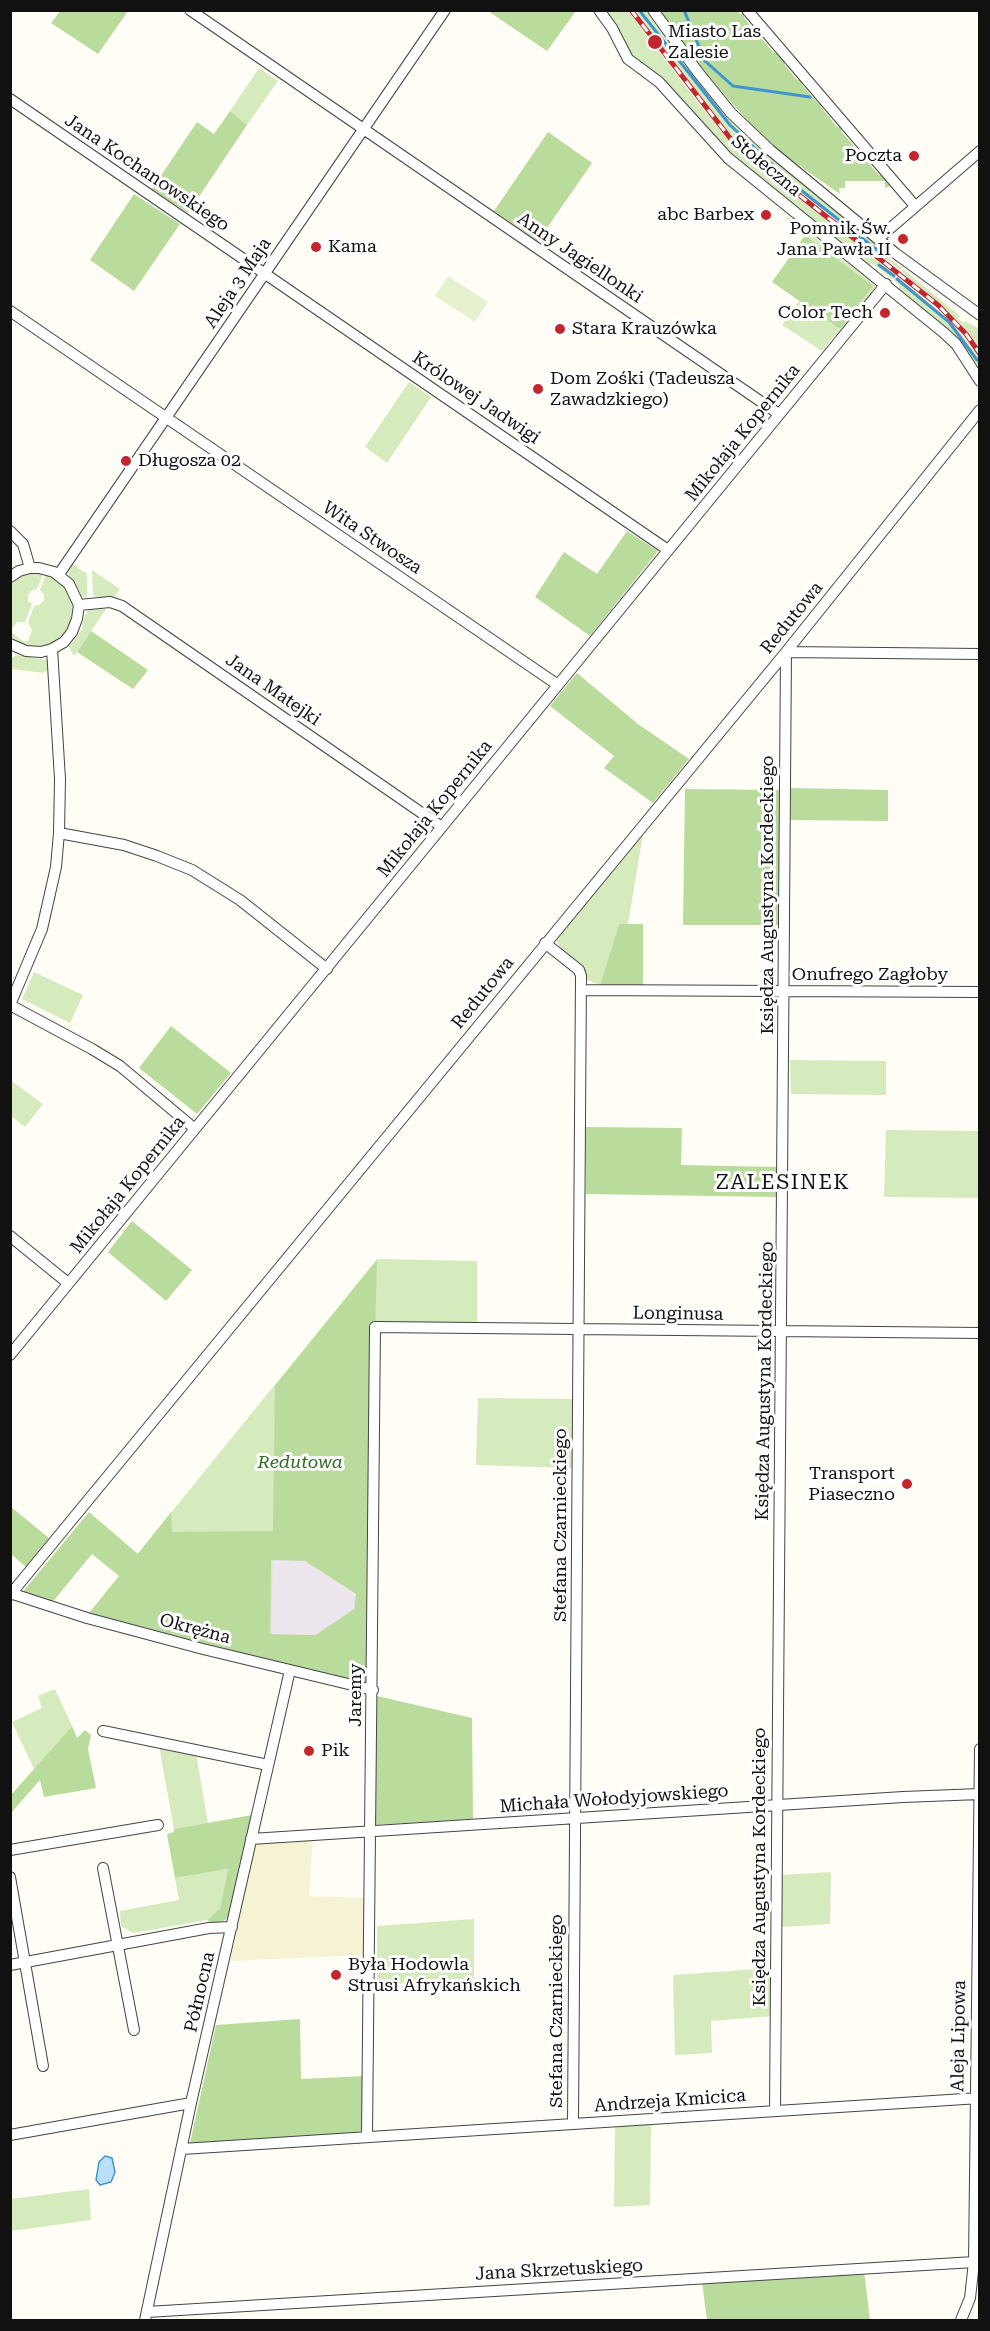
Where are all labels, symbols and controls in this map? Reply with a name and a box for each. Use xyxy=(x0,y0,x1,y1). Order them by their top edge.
place label: Miasto Las Zalesie xyxy=(668,21,761,63)
marker: Miasto Las Zalesie xyxy=(646,33,664,51)
street label: Jana Kochanowskiego xyxy=(61,110,233,236)
street label: Stołeczna xyxy=(727,131,805,201)
place label: Poczta xyxy=(845,145,902,167)
marker: Poczta xyxy=(907,149,921,163)
place label: abc Barbex xyxy=(657,204,754,226)
street label: Anny Jagiellonki xyxy=(513,208,647,308)
marker: abc Barbex xyxy=(759,208,773,222)
place label: Pomnik Św. Jana Pawła II xyxy=(777,218,891,260)
marker: Pomnik Św. Jana Pawła II xyxy=(896,232,910,246)
street label: Aleja 3 Maja xyxy=(200,234,276,332)
place label: Kama xyxy=(328,236,377,258)
marker: Kama xyxy=(309,240,323,254)
place label: Color Tech xyxy=(778,302,873,324)
marker: Color Tech xyxy=(878,306,892,320)
place label: Stara Krauzówka xyxy=(572,318,717,340)
marker: Stara Krauzówka xyxy=(553,322,567,336)
street label: Królowej Jadwigi xyxy=(408,347,544,449)
street label: Mikołaja Kopernika xyxy=(681,360,805,506)
place label: Dom Zośki (Tadeusza Zawadzkiego) xyxy=(550,368,735,410)
marker: Dom Zośki (Tadeusza Zawadzkiego) xyxy=(531,382,545,396)
place label: Długosza 02 xyxy=(138,450,241,472)
marker: Długosza 02 xyxy=(119,454,133,468)
street label: Wita Stwosza xyxy=(318,497,426,579)
street label: Redutowa xyxy=(756,578,828,658)
street label: Jana Matejki xyxy=(221,649,325,731)
street label: Mikołaja Kopernika xyxy=(373,736,497,882)
street label: Księdza Augustyna Kordeckiego xyxy=(757,755,779,1035)
street label: Redutowa xyxy=(447,953,519,1033)
street label: Onufrego Zagłoby xyxy=(792,964,948,986)
street label: Mikołaja Kopernika xyxy=(66,1112,190,1258)
district label: ZALESINEK xyxy=(716,1170,850,1196)
street label: Księdza Augustyna Kordeckiego xyxy=(752,1241,778,1521)
street label: Longinusa xyxy=(632,1302,724,1326)
street label: Stefana Czarnieckiego xyxy=(550,1428,572,1622)
park label: Redutowa xyxy=(258,1452,342,1474)
place label: Transport Piaseczno xyxy=(808,1463,895,1506)
marker: Transport Piaseczno xyxy=(900,1477,914,1491)
street label: Okrężna xyxy=(157,1609,233,1649)
street label: Jaremy xyxy=(345,1663,367,1727)
street label: Księdza Augustyna Kordeckiego xyxy=(749,1727,771,2007)
place label: Pik xyxy=(321,1740,350,1762)
marker: Pik xyxy=(302,1744,316,1758)
street label: Michała Wołodyjowskiego xyxy=(499,1780,729,1818)
street label: Stefana Czarnieckiego xyxy=(546,1914,568,2108)
street label: Północna xyxy=(180,1950,220,2034)
place label: Była Hodowla Strusi Afrykańskich xyxy=(348,1954,521,1996)
marker: Była Hodowla Strusi Afrykańskich xyxy=(329,1968,343,1982)
street label: Aleja Lipowa xyxy=(947,1980,971,2092)
street label: Andrzeja Kmicica xyxy=(593,2085,747,2117)
street label: Jana Skrzetuskiego xyxy=(475,2255,643,2285)

